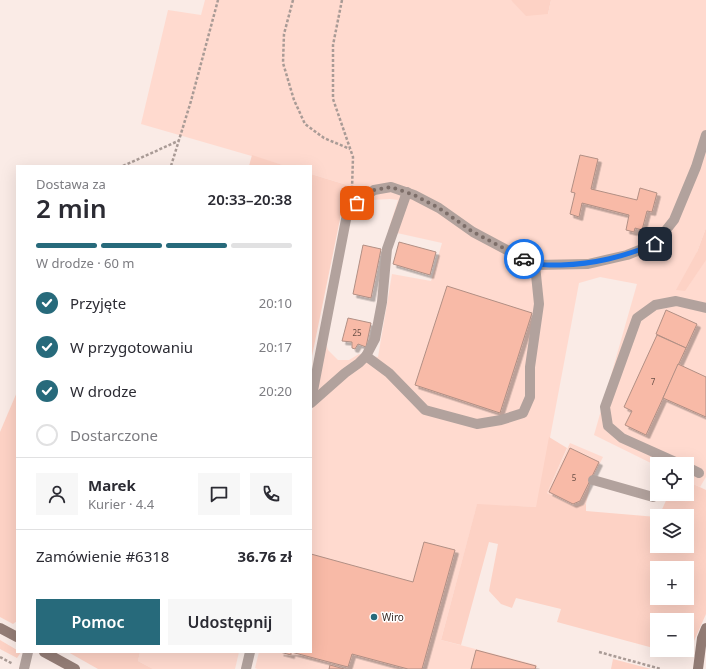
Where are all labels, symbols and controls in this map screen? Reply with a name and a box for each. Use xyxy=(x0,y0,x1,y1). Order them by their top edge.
text: Dostawa za xyxy=(36,175,106,193)
pin xyxy=(340,186,374,220)
text: 20:33–20:38 xyxy=(208,189,292,209)
text: 2 min xyxy=(36,190,107,226)
icon: bag xyxy=(346,192,368,214)
pin xyxy=(638,227,672,261)
icon: home xyxy=(644,233,666,255)
courier xyxy=(504,239,544,279)
icon: car xyxy=(513,248,535,270)
text: W drodze · 60 m xyxy=(36,254,135,272)
icon: check xyxy=(36,292,58,314)
text: Przyjęte xyxy=(70,293,126,313)
text: 20:10 xyxy=(259,294,292,312)
house number: 25 xyxy=(352,327,362,338)
icon: check xyxy=(36,336,58,358)
text: W przygotowaniu xyxy=(70,337,193,357)
text: 20:17 xyxy=(259,338,292,356)
house number: 7 xyxy=(651,376,656,387)
icon: check xyxy=(36,380,58,402)
text: W drodze xyxy=(70,381,137,401)
text: 20:20 xyxy=(259,382,292,400)
text: Dostarczone xyxy=(70,425,158,445)
map controls xyxy=(650,457,694,657)
button: locate xyxy=(650,457,694,501)
house number: 5 xyxy=(572,472,577,483)
button: person xyxy=(36,473,78,515)
button: chat xyxy=(198,473,240,515)
button: phone xyxy=(250,473,292,515)
text: Marek xyxy=(88,475,136,495)
text: Kurier · 4.4 xyxy=(88,495,154,513)
button: layers xyxy=(650,509,694,553)
text: Zamówienie #6318 xyxy=(36,546,169,566)
text: 36.76 zł xyxy=(238,546,292,566)
button: + xyxy=(650,561,694,605)
button: Pomoc xyxy=(36,599,160,645)
button: Udostępnij xyxy=(168,599,292,645)
place label: Wiro xyxy=(382,610,404,624)
marker: Wiro xyxy=(369,612,379,622)
button: − xyxy=(650,613,694,657)

